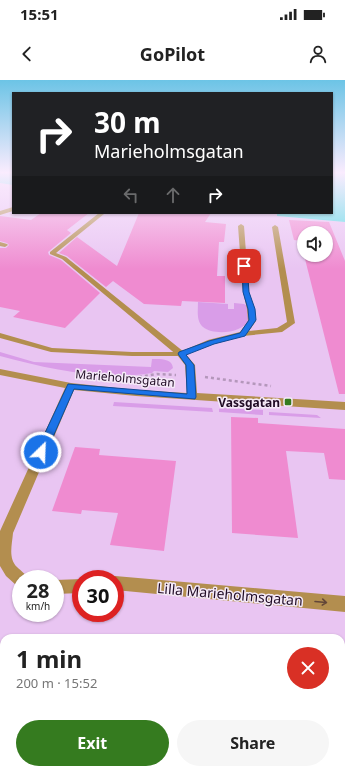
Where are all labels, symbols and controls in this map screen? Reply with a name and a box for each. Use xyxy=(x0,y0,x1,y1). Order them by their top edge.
text: 15:51 xyxy=(20,4,59,24)
text: GoPilot xyxy=(140,42,205,66)
icon: back xyxy=(16,43,38,65)
icon: person xyxy=(307,43,329,65)
text: 30 m xyxy=(94,103,161,141)
icon: right xyxy=(28,108,80,160)
text: Marieholmsgatan xyxy=(94,139,244,163)
icon: left xyxy=(120,184,142,206)
icon: ahead xyxy=(162,184,184,206)
icon: right xyxy=(204,184,226,206)
map controls xyxy=(297,226,333,262)
button: sound xyxy=(297,226,333,262)
pin xyxy=(227,249,261,283)
icon: arrive xyxy=(233,255,255,277)
street label: Marieholmsgatan xyxy=(75,365,175,391)
place label: Vassgatan xyxy=(218,394,280,411)
marker: Vassgatan xyxy=(283,397,293,407)
position arrow xyxy=(20,431,62,473)
speed limit sign: 30 xyxy=(72,570,124,622)
text: 28 xyxy=(27,577,49,604)
street label: Lilla Marieholmsgatan xyxy=(156,578,304,610)
text: km/h xyxy=(26,599,50,613)
one-way arrow xyxy=(314,599,327,606)
text: 1 min xyxy=(16,642,82,675)
button: close xyxy=(287,647,329,689)
text: 200 m · 15:52 xyxy=(16,674,97,692)
button: Exit xyxy=(16,720,169,766)
button: Share xyxy=(177,720,329,766)

